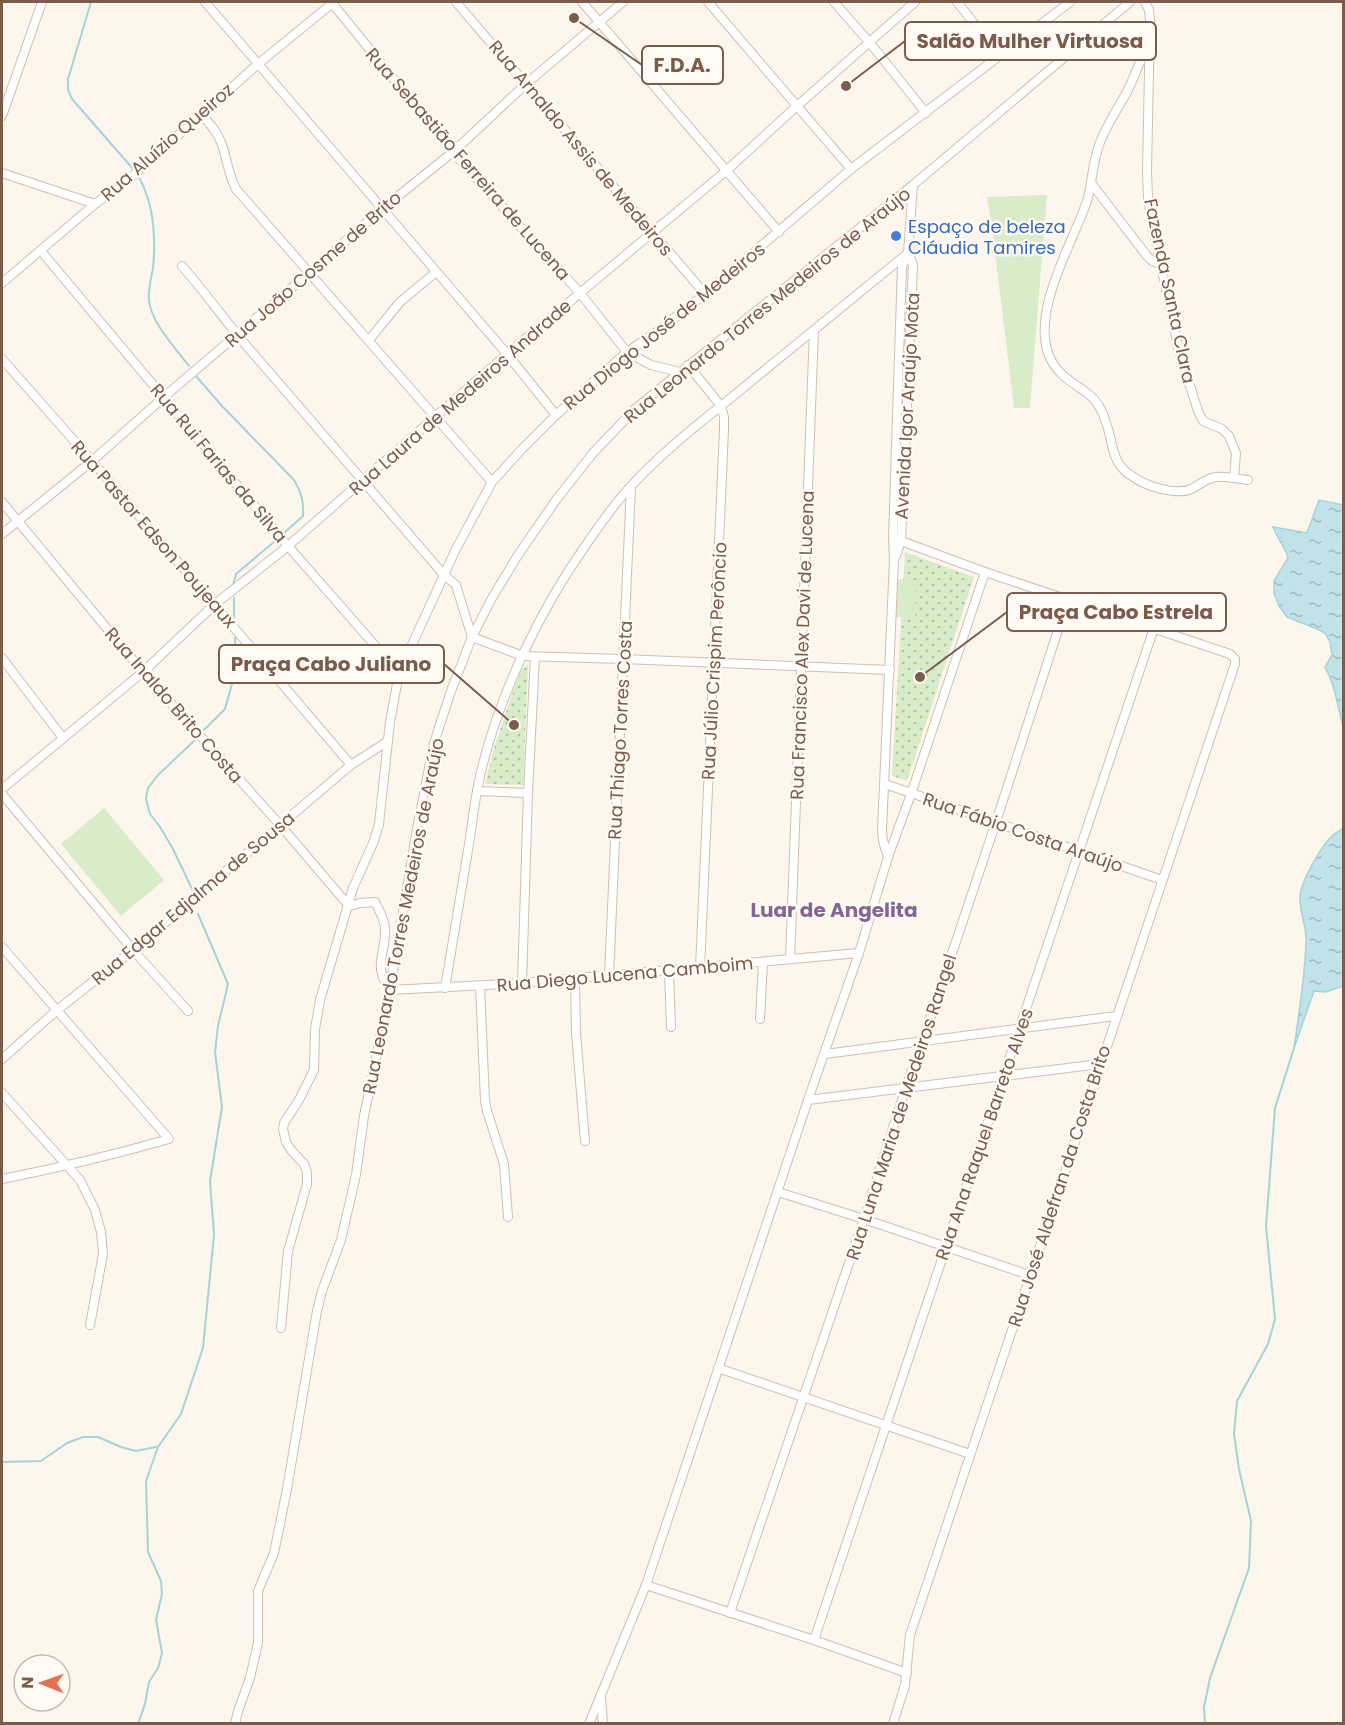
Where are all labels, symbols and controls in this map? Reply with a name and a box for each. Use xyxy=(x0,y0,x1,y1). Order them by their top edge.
callout: Salão Mulher Virtuosa xyxy=(905,22,1156,60)
text: Salão Mulher Virtuosa xyxy=(917,27,1143,55)
street label: Rua Arnaldo Assis de Medeiros xyxy=(483,35,679,261)
street label: Rua Sebastião Ferreira de Lucena xyxy=(360,42,576,286)
callout: F.D.A. xyxy=(642,46,723,84)
text: F.D.A. xyxy=(653,51,711,79)
street label: Rua Aluízio Queiroz xyxy=(95,77,239,207)
street label: Rua Leonardo Torres Medeiros de Araújo xyxy=(618,181,916,429)
street label: Rua João Cosme de Brito xyxy=(219,185,407,353)
street label: Fazenda Santa Clara xyxy=(1138,196,1202,386)
place label: Espaço de beleza Cláudia Tamires xyxy=(908,214,1066,260)
marker: Espaço de beleza Cláudia Tamires xyxy=(889,229,903,243)
street label: Rua Diogo José de Medeiros xyxy=(558,237,770,415)
street label: Avenida Igor Araújo Mota xyxy=(889,292,925,520)
street label: Rua Laura de Medeiros Andrade xyxy=(343,293,577,501)
street label: Rua Rui Farias da Silva xyxy=(145,378,293,548)
street label: Rua Pastor Edson Poujeaux xyxy=(65,435,243,633)
street label: Rua Francisco Alex Davi de Lucena xyxy=(784,490,820,800)
street label: Rua Júlio Crispim Perôncio xyxy=(695,541,733,781)
callout: Praça Cabo Estrela xyxy=(1007,593,1226,631)
text: Praça Cabo Estrela xyxy=(1019,598,1213,626)
street label: Rua Thiago Torres Costa xyxy=(602,620,638,840)
street label: Rua Inaldo Brito Costa xyxy=(99,622,249,788)
callout: Praça Cabo Juliano xyxy=(219,645,444,683)
text: Praça Cabo Juliano xyxy=(231,650,432,678)
street label: Rua Leonardo Torres Medeiros de Araújo xyxy=(356,736,450,1096)
street label: Rua Fábio Costa Araújo xyxy=(919,786,1127,878)
street label: Rua Edgar Edjalma de Sousa xyxy=(86,806,300,990)
district label: Luar de Angelita xyxy=(750,896,918,924)
street label: Rua Diego Lucena Camboim xyxy=(496,950,754,998)
street label: Rua Luna Maria de Medeiros Rangel xyxy=(840,951,962,1263)
street label: Rua Ana Raquel Barreto Alves xyxy=(929,1005,1039,1263)
street label: Rua José Aldefran da Costa Brito xyxy=(1002,1042,1116,1330)
north arrow xyxy=(12,1653,72,1713)
text: N xyxy=(16,1677,39,1689)

